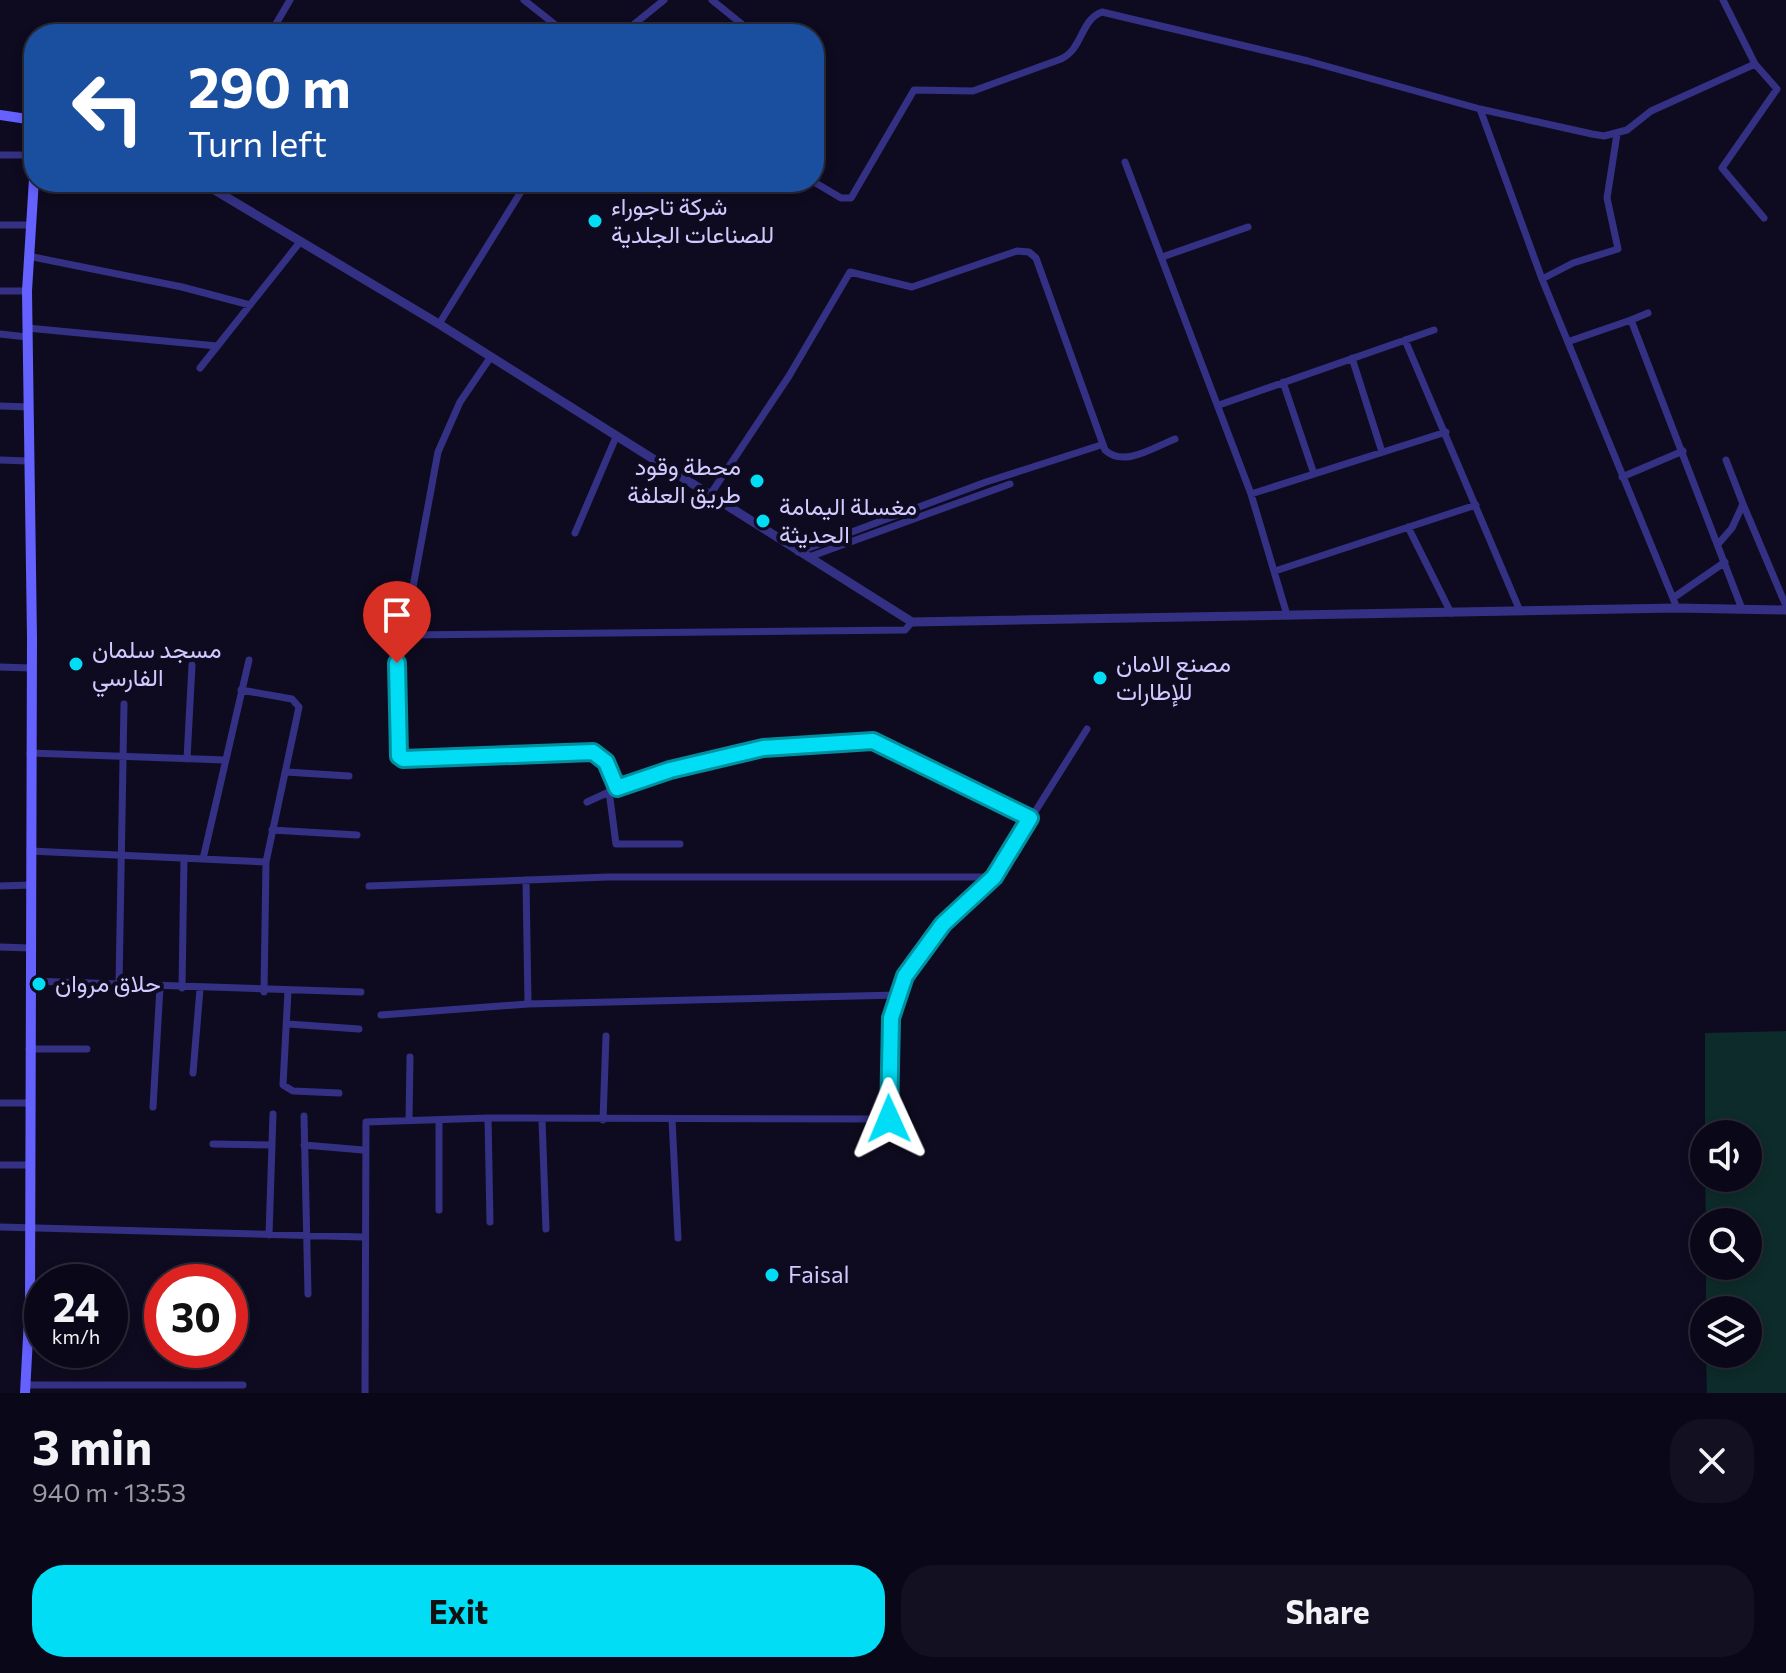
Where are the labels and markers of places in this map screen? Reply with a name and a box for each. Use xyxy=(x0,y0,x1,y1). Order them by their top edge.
place label: شركة تاجوراء للصناعات الجلدية xyxy=(611,191,774,249)
marker: شركة تاجوراء للصناعات الجلدية xyxy=(586,212,604,230)
place label: محطة وقود طريق العلفة xyxy=(627,451,741,510)
marker: محطة وقود طريق العلفة xyxy=(748,472,766,490)
place label: مغسلة اليمامة الحديثة xyxy=(779,491,917,549)
marker: مغسلة اليمامة الحديثة xyxy=(754,512,772,530)
pin xyxy=(363,581,431,663)
place label: مسجد سلمان الفارسي xyxy=(92,634,222,697)
place label: مصنع الامان للإطارات xyxy=(1116,648,1231,707)
marker: مسجد سلمان الفارسي xyxy=(67,655,85,673)
marker: مصنع الامان للإطارات xyxy=(1091,669,1109,687)
place label: حلاق مروان xyxy=(55,968,161,999)
marker: حلاق مروان xyxy=(30,975,48,993)
place label: Faisal xyxy=(788,1259,850,1288)
marker: Faisal xyxy=(763,1266,781,1284)

